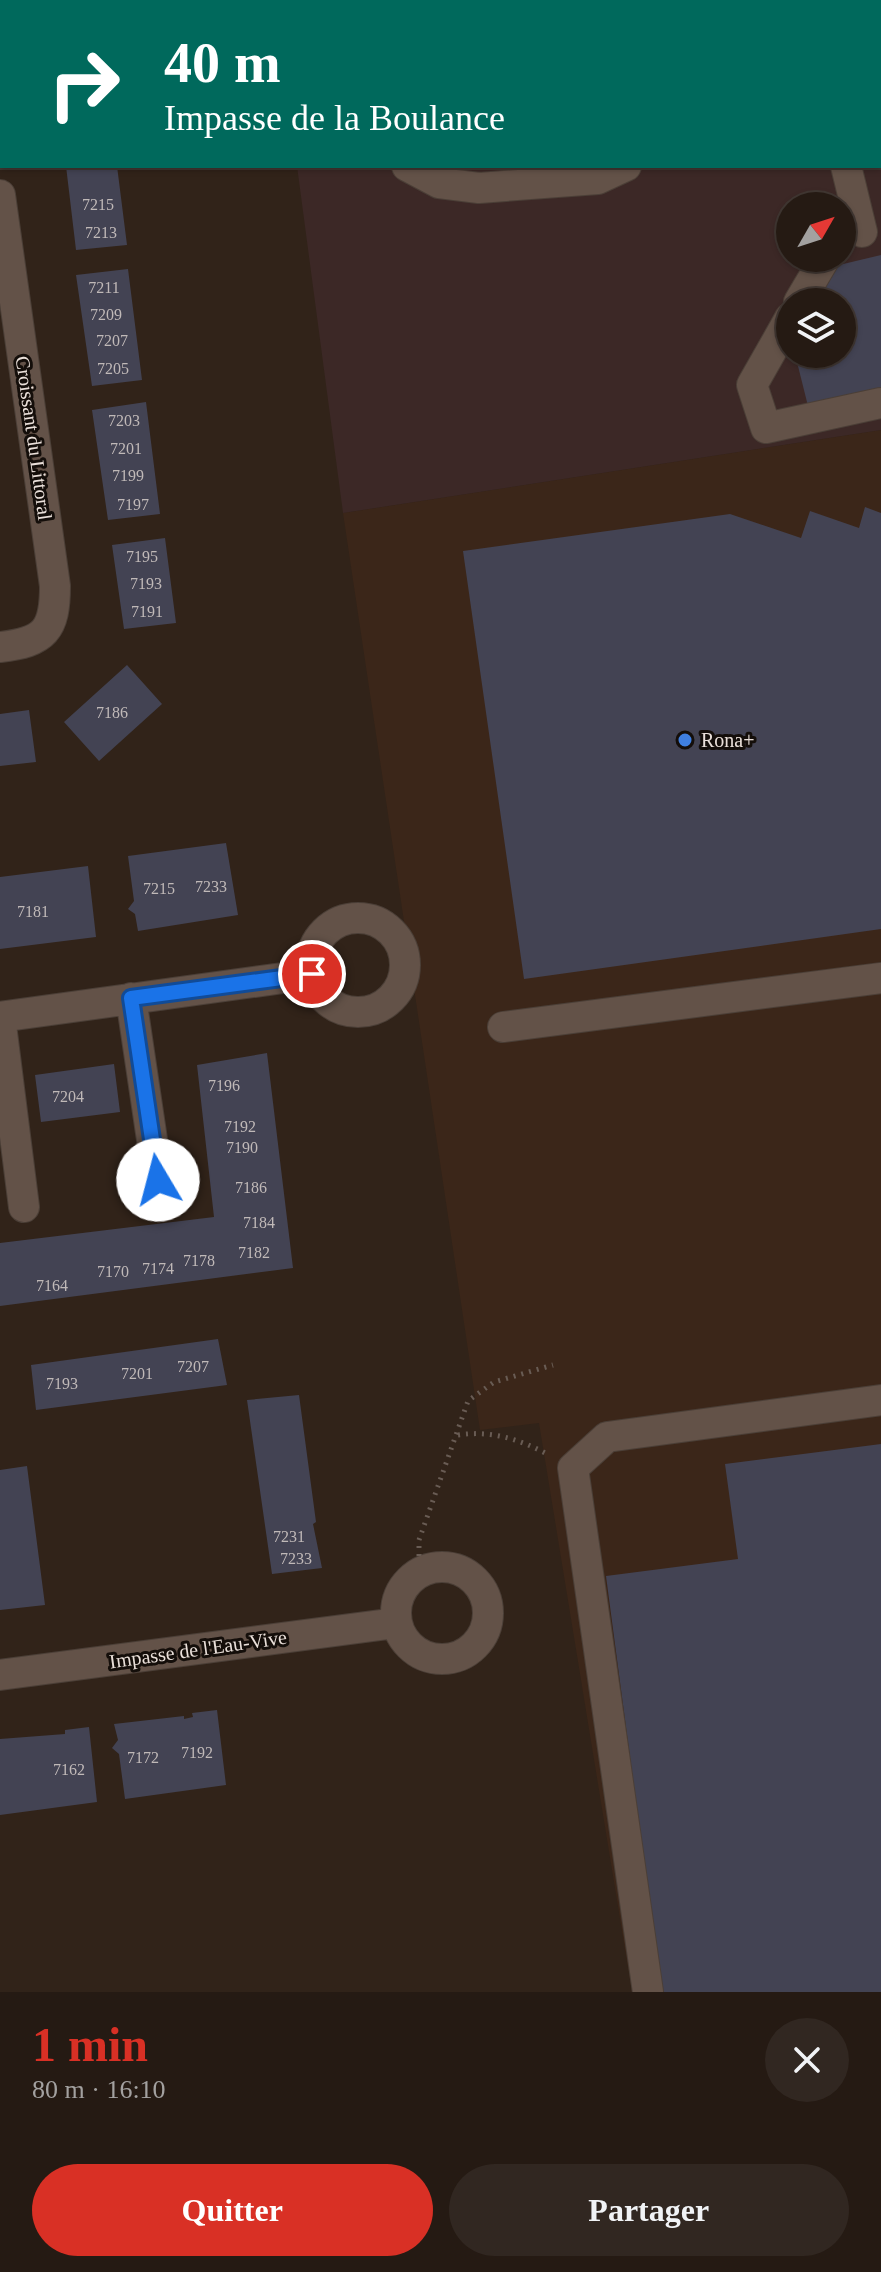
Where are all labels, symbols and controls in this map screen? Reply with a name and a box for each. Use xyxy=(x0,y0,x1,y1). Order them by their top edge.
icon: right xyxy=(32,32,136,136)
text: 40 m xyxy=(164,32,281,94)
text: Impasse de la Boulance xyxy=(164,98,505,138)
north arrow xyxy=(776,192,856,272)
map controls xyxy=(776,192,856,368)
house number: 7215 xyxy=(82,196,114,213)
house number: 7213 xyxy=(85,224,117,241)
house number: 7211 xyxy=(88,279,120,296)
button: layers xyxy=(776,288,856,368)
house number: 7209 xyxy=(90,306,122,323)
house number: 7207 xyxy=(96,332,128,349)
street label: Croissant du Littoral xyxy=(12,355,56,522)
house number: 7205 xyxy=(97,360,129,377)
house number: 7203 xyxy=(108,412,140,429)
house number: 7201 xyxy=(110,440,142,457)
house number: 7199 xyxy=(112,467,144,484)
house number: 7197 xyxy=(117,496,149,513)
house number: 7195 xyxy=(126,548,158,565)
house number: 7193 xyxy=(130,575,162,592)
house number: 7191 xyxy=(131,603,163,620)
house number: 7186 xyxy=(96,704,128,721)
place label: Rona+ xyxy=(701,729,755,751)
marker: Rona+ xyxy=(676,731,694,749)
house number: 7233 xyxy=(195,878,227,895)
house number: 7215 xyxy=(143,880,175,897)
house number: 7181 xyxy=(17,903,49,920)
pin xyxy=(278,940,346,1008)
icon: arrive xyxy=(290,952,334,996)
house number: 7196 xyxy=(208,1077,240,1094)
house number: 7204 xyxy=(52,1088,84,1105)
house number: 7192 xyxy=(224,1118,256,1135)
position arrow xyxy=(116,1138,200,1222)
house number: 7190 xyxy=(226,1139,258,1156)
house number: 7186 xyxy=(235,1179,267,1196)
house number: 7184 xyxy=(243,1214,275,1231)
house number: 7182 xyxy=(238,1244,270,1261)
house number: 7178 xyxy=(183,1252,215,1269)
house number: 7174 xyxy=(142,1260,174,1277)
house number: 7170 xyxy=(97,1263,129,1280)
house number: 7164 xyxy=(36,1277,68,1294)
house number: 7207 xyxy=(177,1358,209,1375)
house number: 7201 xyxy=(121,1365,153,1382)
house number: 7193 xyxy=(46,1375,78,1392)
house number: 7231 xyxy=(273,1528,305,1545)
house number: 7233 xyxy=(280,1550,312,1567)
street label: Impasse de l'Eau-Vive xyxy=(108,1626,288,1673)
house number: 7192 xyxy=(181,1744,213,1761)
house number: 7172 xyxy=(127,1749,159,1766)
house number: 7162 xyxy=(53,1761,85,1778)
text: 1 min xyxy=(32,2018,148,2071)
button: close xyxy=(765,2018,849,2102)
text: 80 m · 16:10 xyxy=(32,2075,166,2104)
button: Quitter xyxy=(32,2164,433,2256)
button: Partager xyxy=(449,2164,849,2256)

